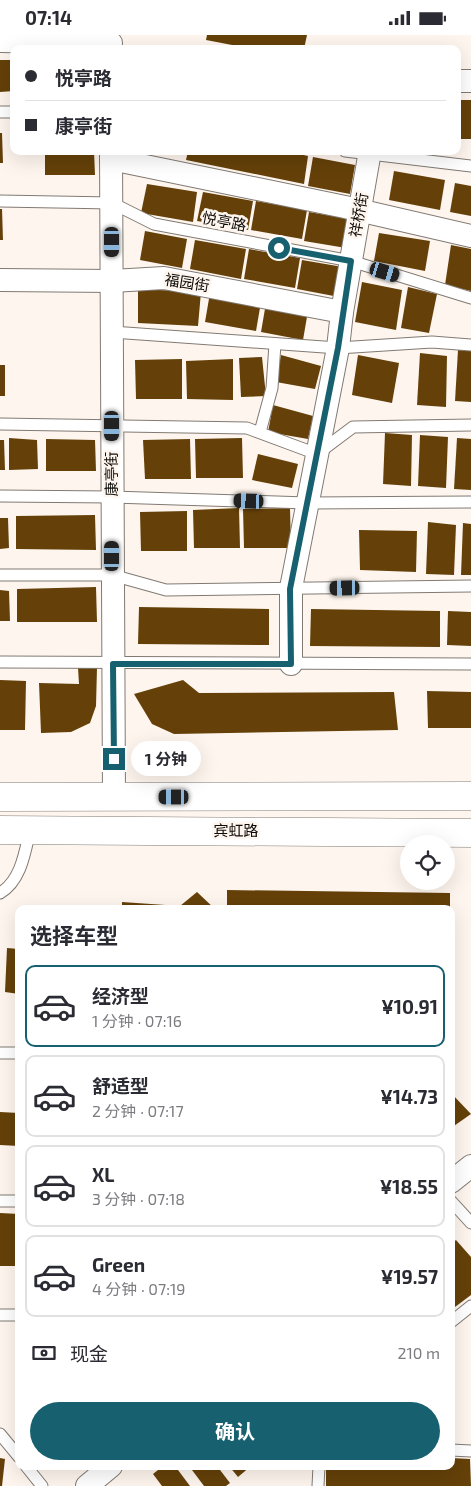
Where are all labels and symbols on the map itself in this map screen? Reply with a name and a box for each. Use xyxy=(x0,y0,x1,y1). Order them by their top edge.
street label: 祥桥街 xyxy=(345,191,371,239)
street label: 悦亭路 xyxy=(200,208,248,234)
car xyxy=(104,227,119,257)
route start xyxy=(268,237,290,259)
car xyxy=(368,260,401,284)
street label: 福园街 xyxy=(164,270,211,294)
car xyxy=(104,411,119,441)
street label: 康亭街 xyxy=(102,451,120,497)
car xyxy=(233,493,264,509)
car xyxy=(104,541,119,571)
car xyxy=(329,580,360,596)
callout: 1 分钟 xyxy=(132,741,202,777)
route end xyxy=(103,748,125,770)
car xyxy=(159,790,189,805)
street label: 宾虹路 xyxy=(213,821,259,839)

